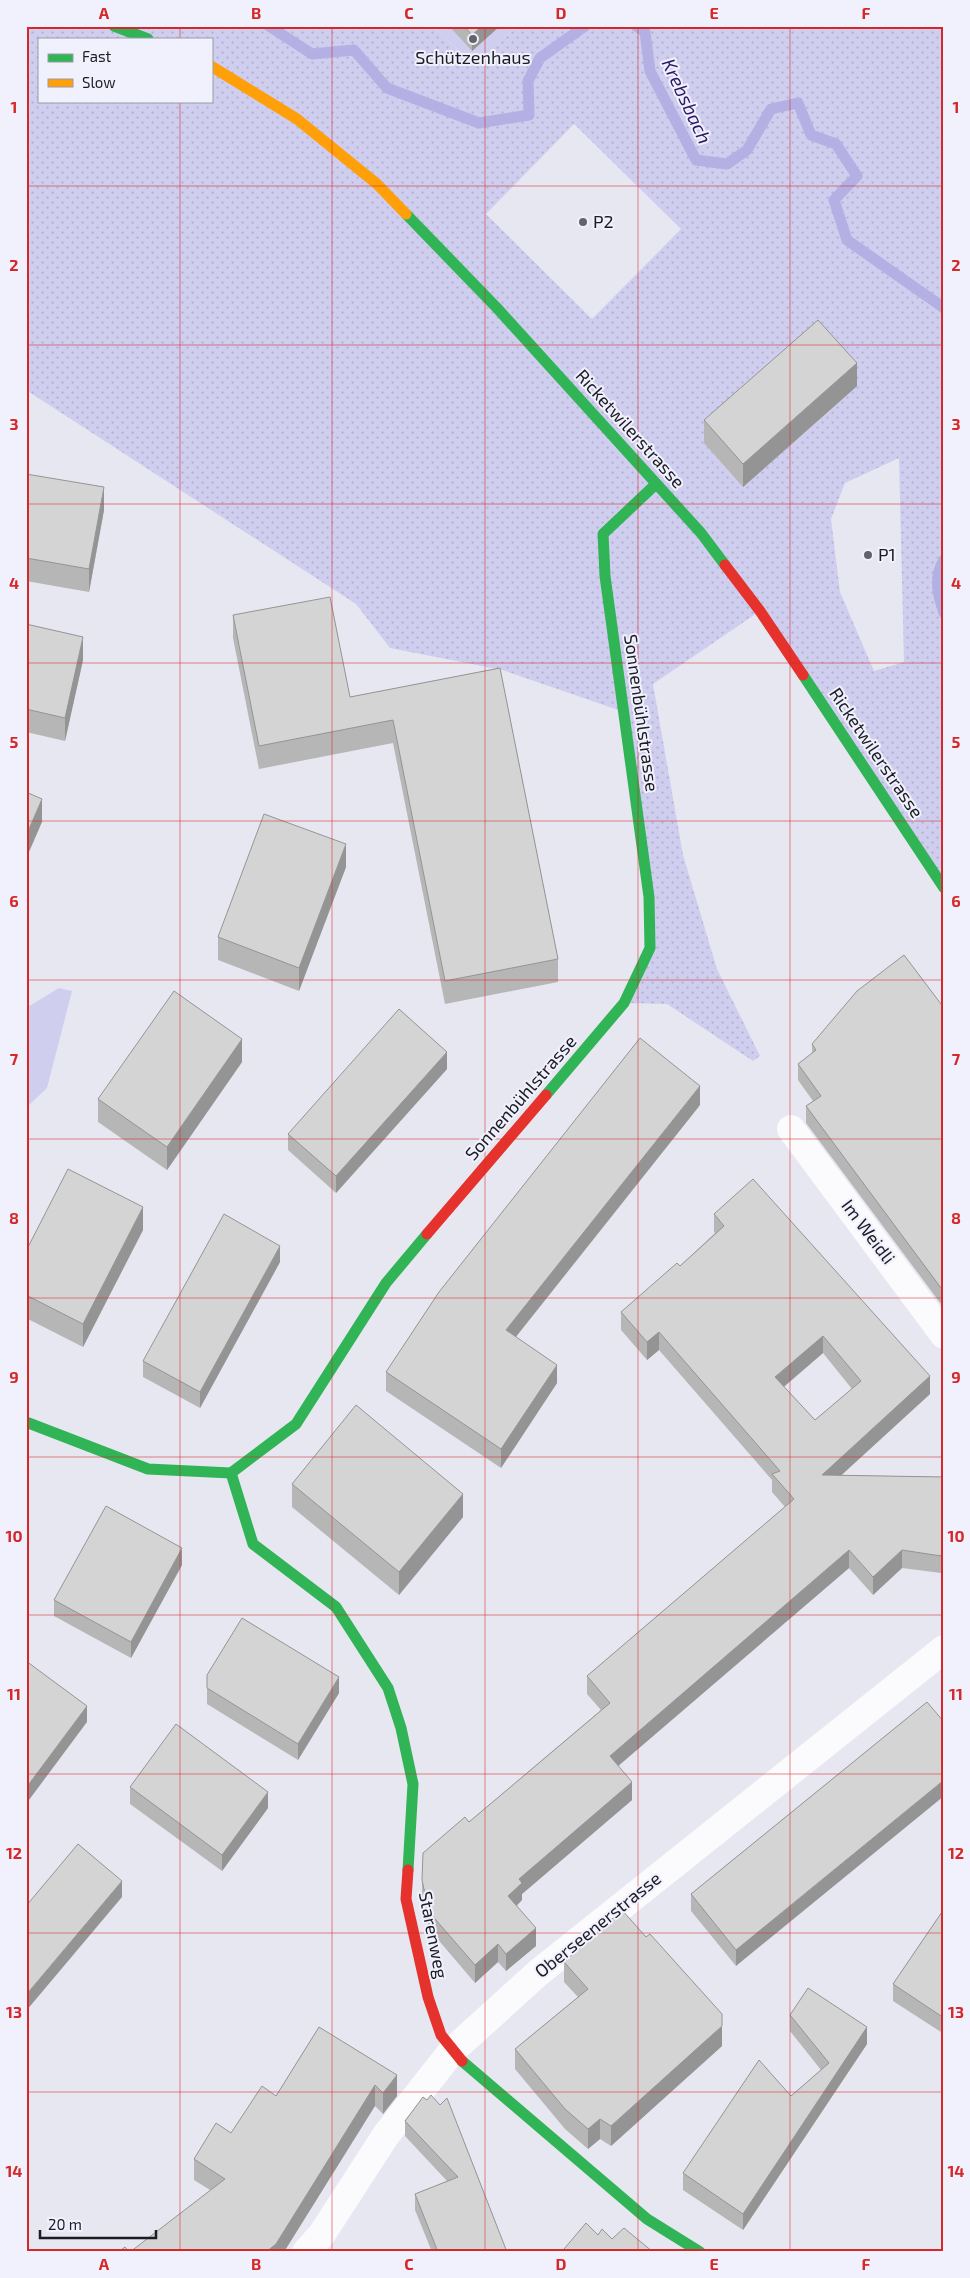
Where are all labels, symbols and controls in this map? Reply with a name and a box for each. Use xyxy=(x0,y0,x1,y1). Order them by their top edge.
text: A xyxy=(99,3,110,22)
text: B xyxy=(251,3,261,22)
text: C xyxy=(404,3,414,22)
text: D xyxy=(556,3,567,22)
text: E xyxy=(709,3,719,22)
text: F xyxy=(862,3,871,22)
marker: Schützenhaus xyxy=(467,33,479,45)
legend xyxy=(38,38,212,102)
place label: Schützenhaus xyxy=(415,46,531,68)
text: Fast xyxy=(82,47,112,65)
water label: Krebsbach xyxy=(658,55,717,147)
text: Slow xyxy=(82,73,116,91)
text: 1 xyxy=(11,97,17,116)
text: 1 xyxy=(953,97,959,116)
place label: P2 xyxy=(593,210,614,232)
marker: P2 xyxy=(577,216,589,228)
text: 2 xyxy=(9,255,19,274)
text: 2 xyxy=(951,255,961,274)
street label: Ricketwilerstrasse xyxy=(572,364,690,492)
text: 3 xyxy=(9,414,19,433)
text: 3 xyxy=(951,414,961,433)
place label: P1 xyxy=(878,543,896,565)
marker: P1 xyxy=(862,549,874,561)
text: 4 xyxy=(9,573,19,592)
text: 4 xyxy=(951,573,961,592)
street label: Sonnenbühlstrasse xyxy=(620,633,664,793)
street label: Ricketwilerstrasse xyxy=(825,683,929,822)
text: 5 xyxy=(10,732,19,751)
text: 5 xyxy=(952,732,961,751)
text: 6 xyxy=(9,891,19,910)
text: 6 xyxy=(951,891,961,910)
street label: Sonnenbühlstrasse xyxy=(460,1030,581,1164)
text: 7 xyxy=(10,1049,19,1068)
text: 7 xyxy=(952,1049,961,1068)
street label: Im Weidli xyxy=(837,1195,900,1268)
text: 8 xyxy=(9,1208,19,1227)
text: 8 xyxy=(951,1208,961,1227)
text: 9 xyxy=(9,1367,19,1386)
text: 9 xyxy=(951,1367,961,1386)
text: 10 xyxy=(5,1526,23,1545)
text: 10 xyxy=(947,1526,965,1545)
text: 11 xyxy=(7,1684,21,1703)
text: 11 xyxy=(949,1684,963,1703)
text: 12 xyxy=(6,1843,22,1862)
text: 12 xyxy=(948,1843,964,1862)
street label: Oberseenerstrasse xyxy=(530,1867,665,1982)
street label: Starenweg xyxy=(415,1889,453,1980)
text: 13 xyxy=(6,2002,22,2021)
text: 13 xyxy=(948,2002,964,2021)
text: 14 xyxy=(5,2161,23,2180)
text: 14 xyxy=(947,2161,965,2180)
scale bar xyxy=(40,2208,156,2240)
text: 20 m xyxy=(48,2215,82,2233)
text: A xyxy=(99,2254,110,2273)
text: B xyxy=(251,2254,261,2273)
text: C xyxy=(404,2254,414,2273)
text: D xyxy=(556,2254,567,2273)
text: E xyxy=(709,2254,719,2273)
text: F xyxy=(862,2254,871,2273)

